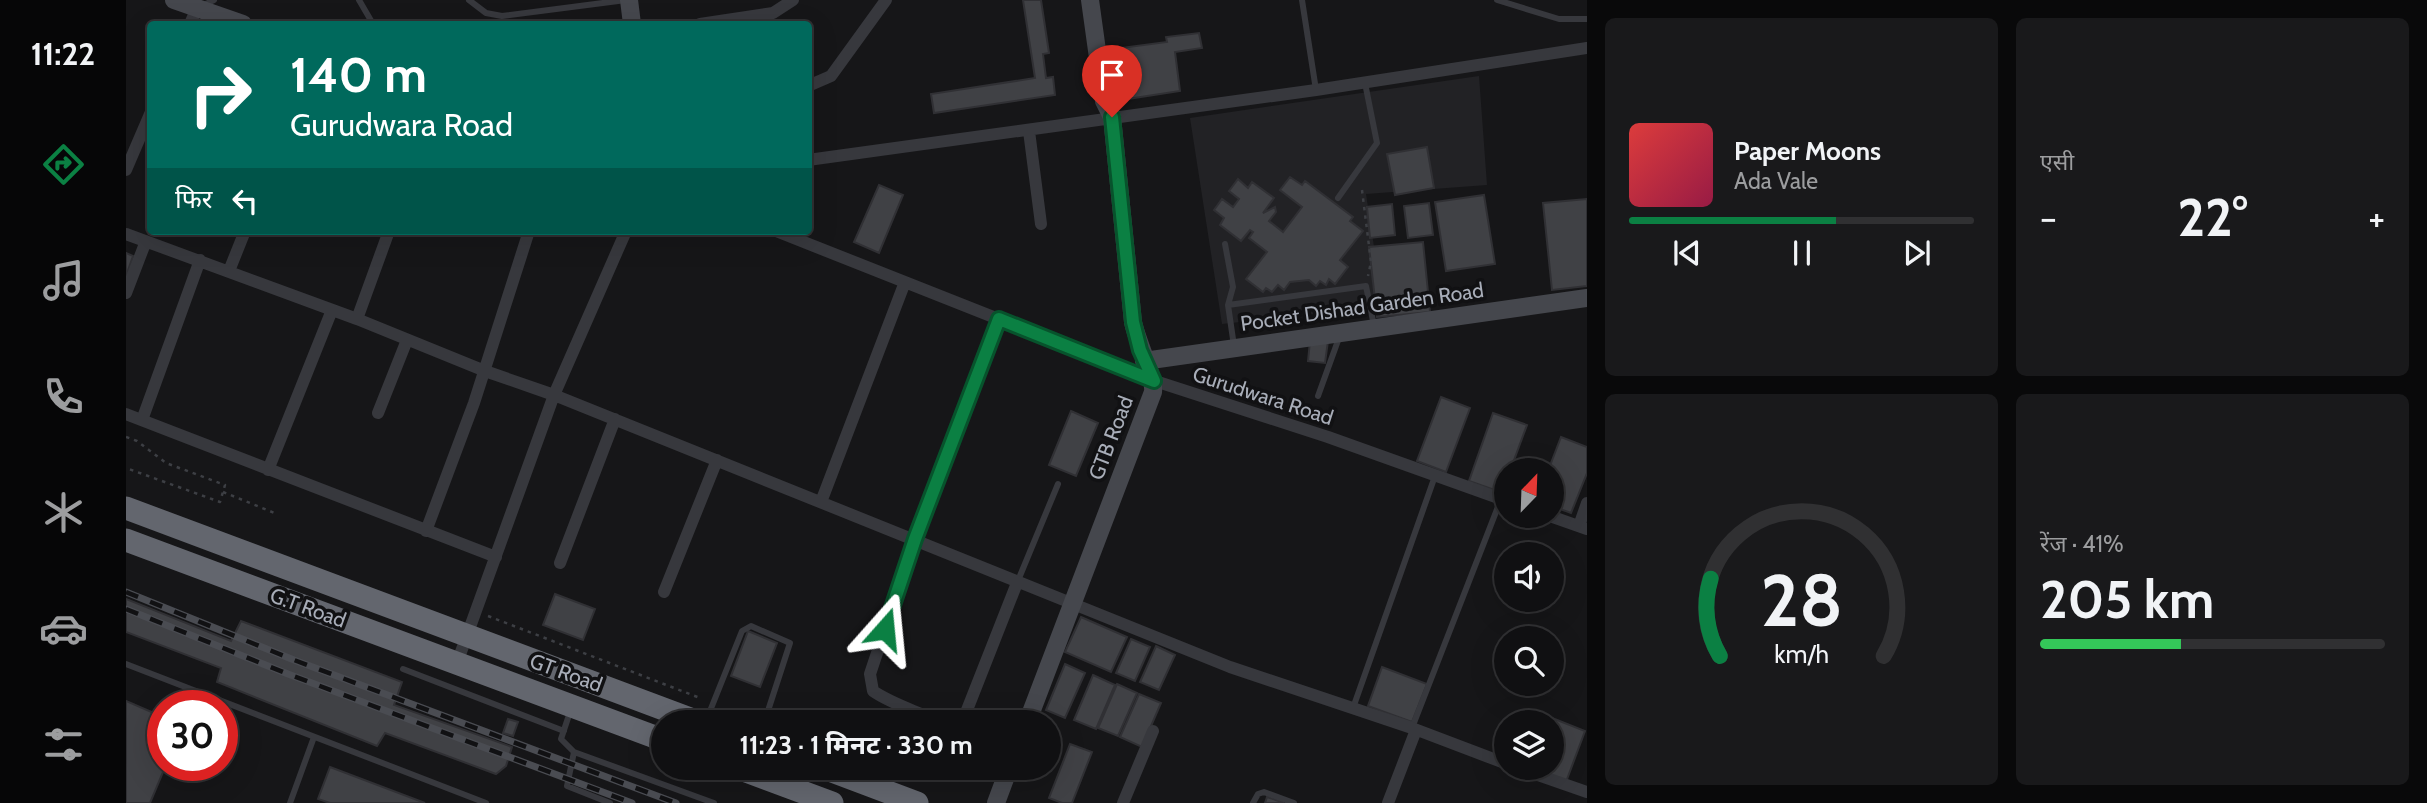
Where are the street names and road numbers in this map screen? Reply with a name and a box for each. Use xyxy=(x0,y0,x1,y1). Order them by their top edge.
street label: Pocket Dishad Garden Road xyxy=(1239,277,1485,336)
street label: Gurudwara Road xyxy=(1190,361,1337,430)
street label: GTB Road xyxy=(1083,392,1138,483)
street label: G.T Road xyxy=(267,582,350,633)
street label: GT Road xyxy=(526,648,606,697)

